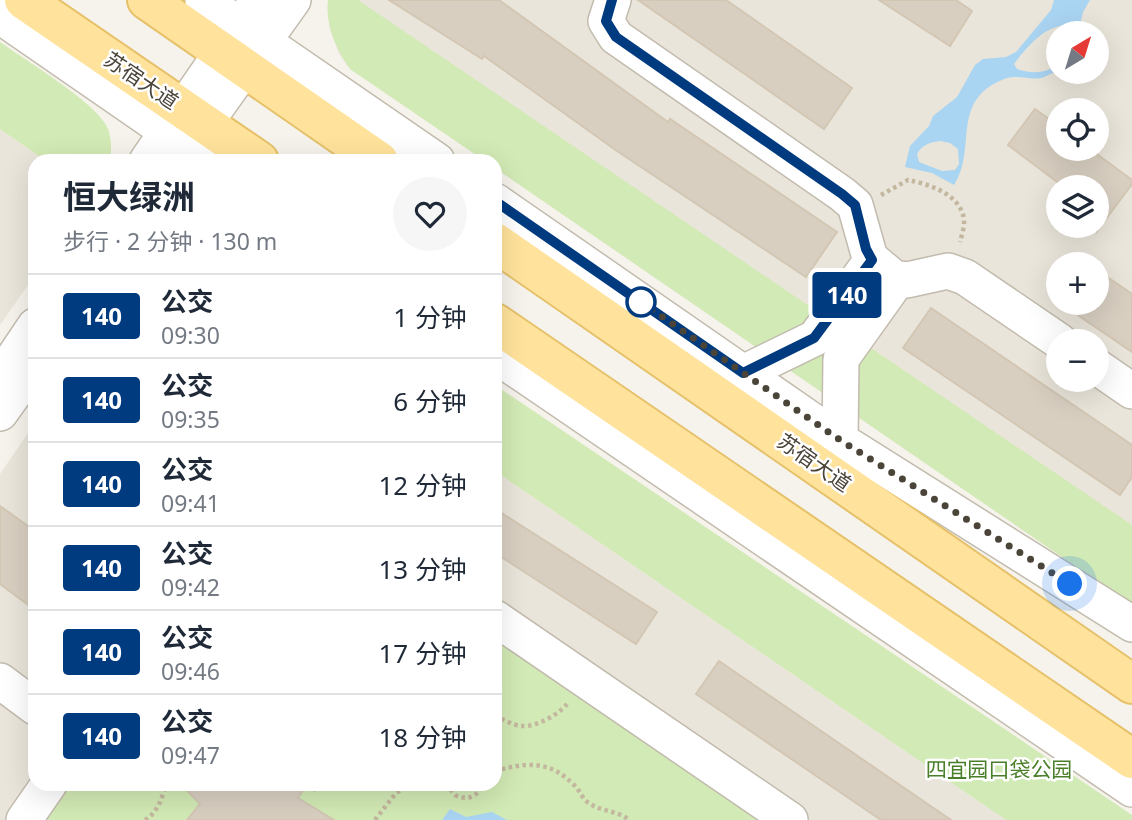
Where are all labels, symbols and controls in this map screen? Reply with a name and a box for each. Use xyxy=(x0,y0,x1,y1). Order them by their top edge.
north arrow xyxy=(1046,21,1110,84)
map controls xyxy=(1046,21,1109,392)
street label: 苏宿大道 xyxy=(99,45,184,115)
button: locate xyxy=(1046,98,1109,161)
text: 恒大绿洲 xyxy=(63,174,195,219)
button: layers xyxy=(1046,175,1109,238)
button: heart xyxy=(393,177,467,251)
text: 步行 · 2 分钟 · 130 m xyxy=(63,225,277,257)
button: + xyxy=(1046,252,1109,315)
line badge: 140 xyxy=(807,272,887,318)
text: 140 xyxy=(826,278,868,311)
text: 公交 xyxy=(161,283,213,319)
unlabelled marker xyxy=(626,287,656,317)
text: 140 xyxy=(81,299,122,332)
text: 1 分钟 xyxy=(393,299,467,335)
text: 09:30 xyxy=(161,319,220,351)
button: − xyxy=(1046,329,1109,392)
text: 公交 xyxy=(161,367,213,403)
text: 140 xyxy=(81,383,122,416)
text: 6 分钟 xyxy=(393,383,467,419)
text: 09:35 xyxy=(161,403,220,435)
street label: 苏宿大道 xyxy=(772,427,857,498)
text: 公交 xyxy=(161,451,213,487)
text: 140 xyxy=(81,467,122,500)
text: 12 分钟 xyxy=(378,467,467,503)
text: 09:41 xyxy=(161,487,220,519)
text: 公交 xyxy=(161,535,213,571)
text: 140 xyxy=(81,551,122,584)
text: 13 分钟 xyxy=(378,551,467,587)
your location xyxy=(1052,566,1087,601)
text: 09:42 xyxy=(161,571,220,603)
text: 公交 xyxy=(161,619,213,655)
text: 140 xyxy=(81,635,122,668)
text: 17 分钟 xyxy=(378,635,467,671)
text: 09:46 xyxy=(161,655,220,687)
text: 公交 xyxy=(161,703,213,739)
text: 140 xyxy=(81,719,122,752)
text: 18 分钟 xyxy=(378,719,467,755)
text: 09:47 xyxy=(161,739,220,771)
park label: 四宜园口袋公园 xyxy=(926,755,1073,783)

